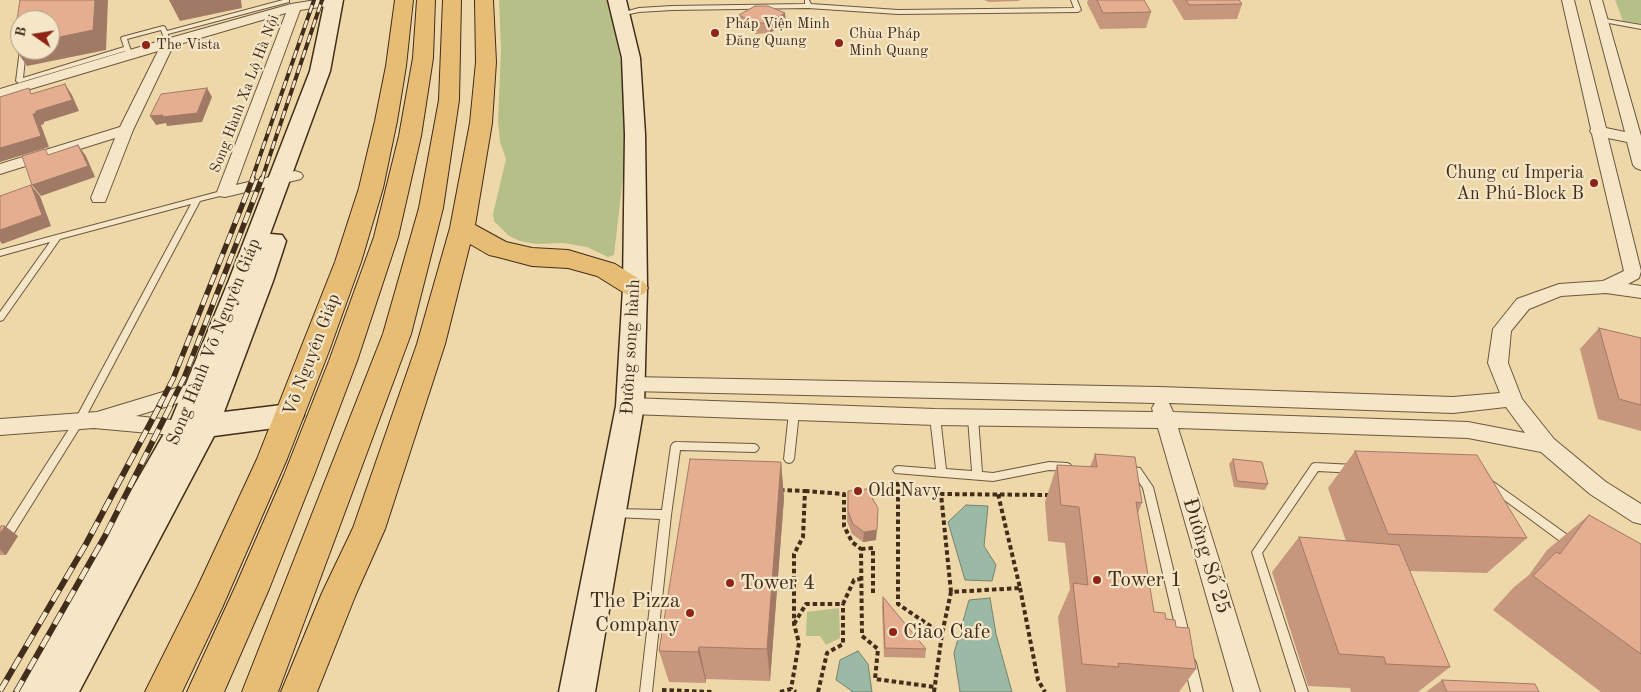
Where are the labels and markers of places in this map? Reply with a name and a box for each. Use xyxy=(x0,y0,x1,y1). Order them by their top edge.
place label: Pháp Viện Minh Đăng Quang xyxy=(725,15,830,50)
place label: Chùa Pháp Minh Quang xyxy=(849,25,928,60)
marker: Pháp Viện Minh Đăng Quang xyxy=(709,27,721,39)
place label: The Vista xyxy=(156,36,220,54)
marker: Chùa Pháp Minh Quang xyxy=(833,37,845,49)
marker: The Vista xyxy=(140,39,152,51)
place label: Chung cư Imperia An Phú-Block B xyxy=(1445,162,1584,204)
marker: Chung cư Imperia An Phú-Block B xyxy=(1588,177,1600,189)
place label: Old Navy xyxy=(868,480,941,502)
marker: Old Navy xyxy=(852,485,864,497)
place label: Tower 1 xyxy=(1107,567,1182,593)
place label: Tower 4 xyxy=(740,570,815,596)
marker: Tower 1 xyxy=(1091,574,1103,586)
marker: Tower 4 xyxy=(724,577,736,589)
place label: The Pizza Company xyxy=(589,588,680,638)
marker: The Pizza Company xyxy=(684,607,696,619)
place label: Ciao Cafe xyxy=(903,619,990,645)
marker: Ciao Cafe xyxy=(887,626,899,638)

